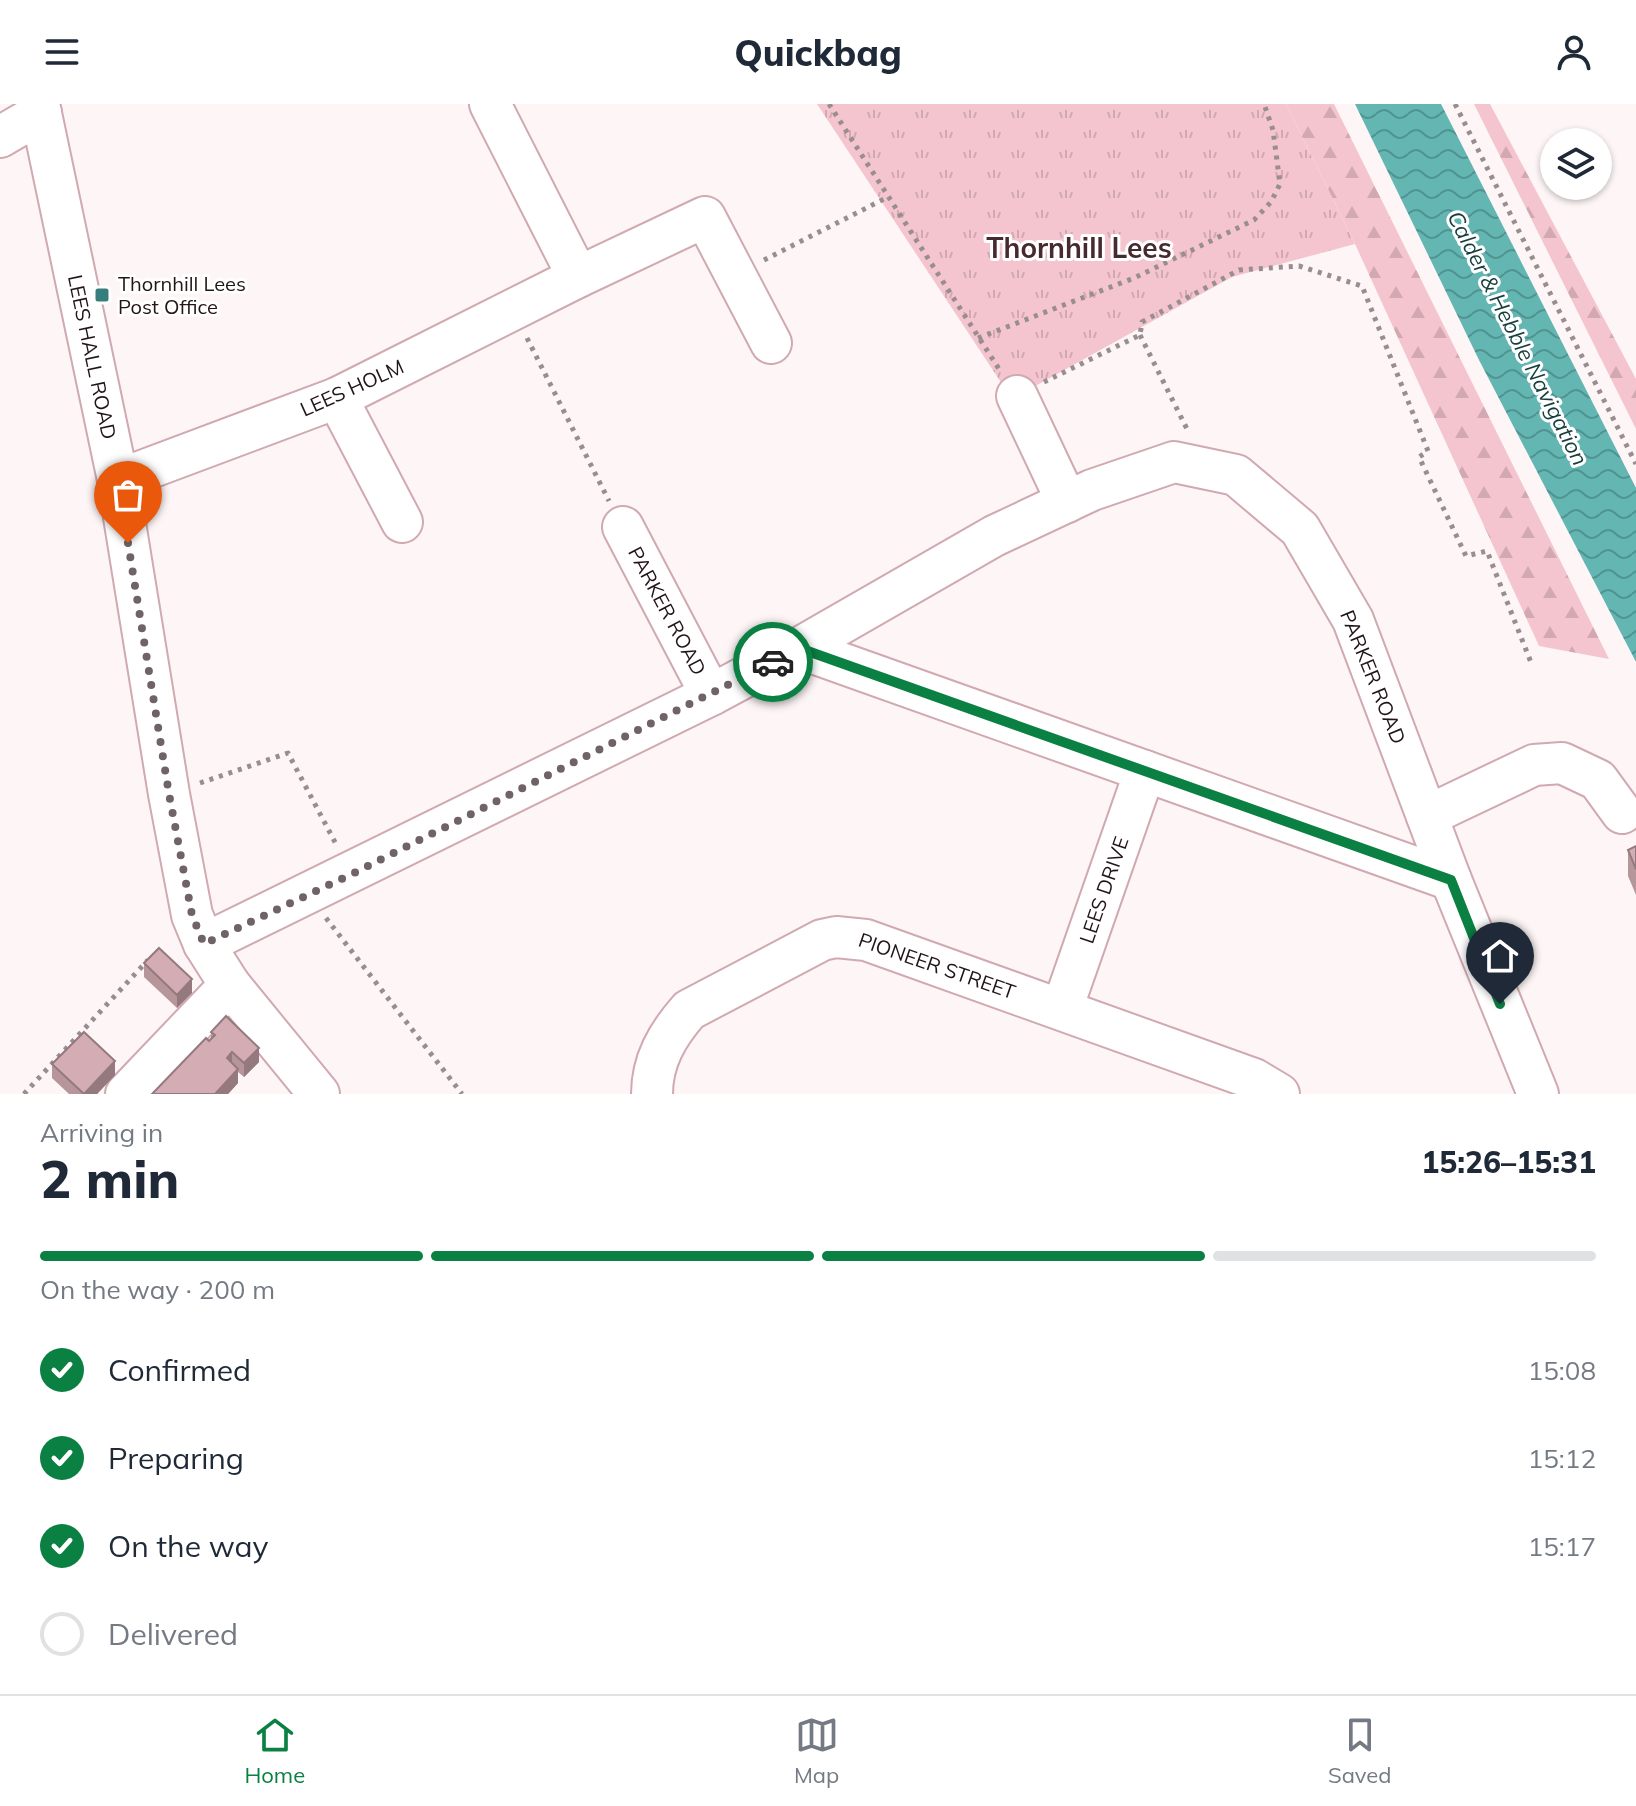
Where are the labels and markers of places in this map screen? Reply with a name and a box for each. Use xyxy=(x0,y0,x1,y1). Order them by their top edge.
place label: Thornhill Lees Post Office xyxy=(118,271,246,319)
marker: Thornhill Lees Post Office xyxy=(93,286,111,304)
pin xyxy=(94,461,162,543)
pin xyxy=(1466,922,1534,1004)

